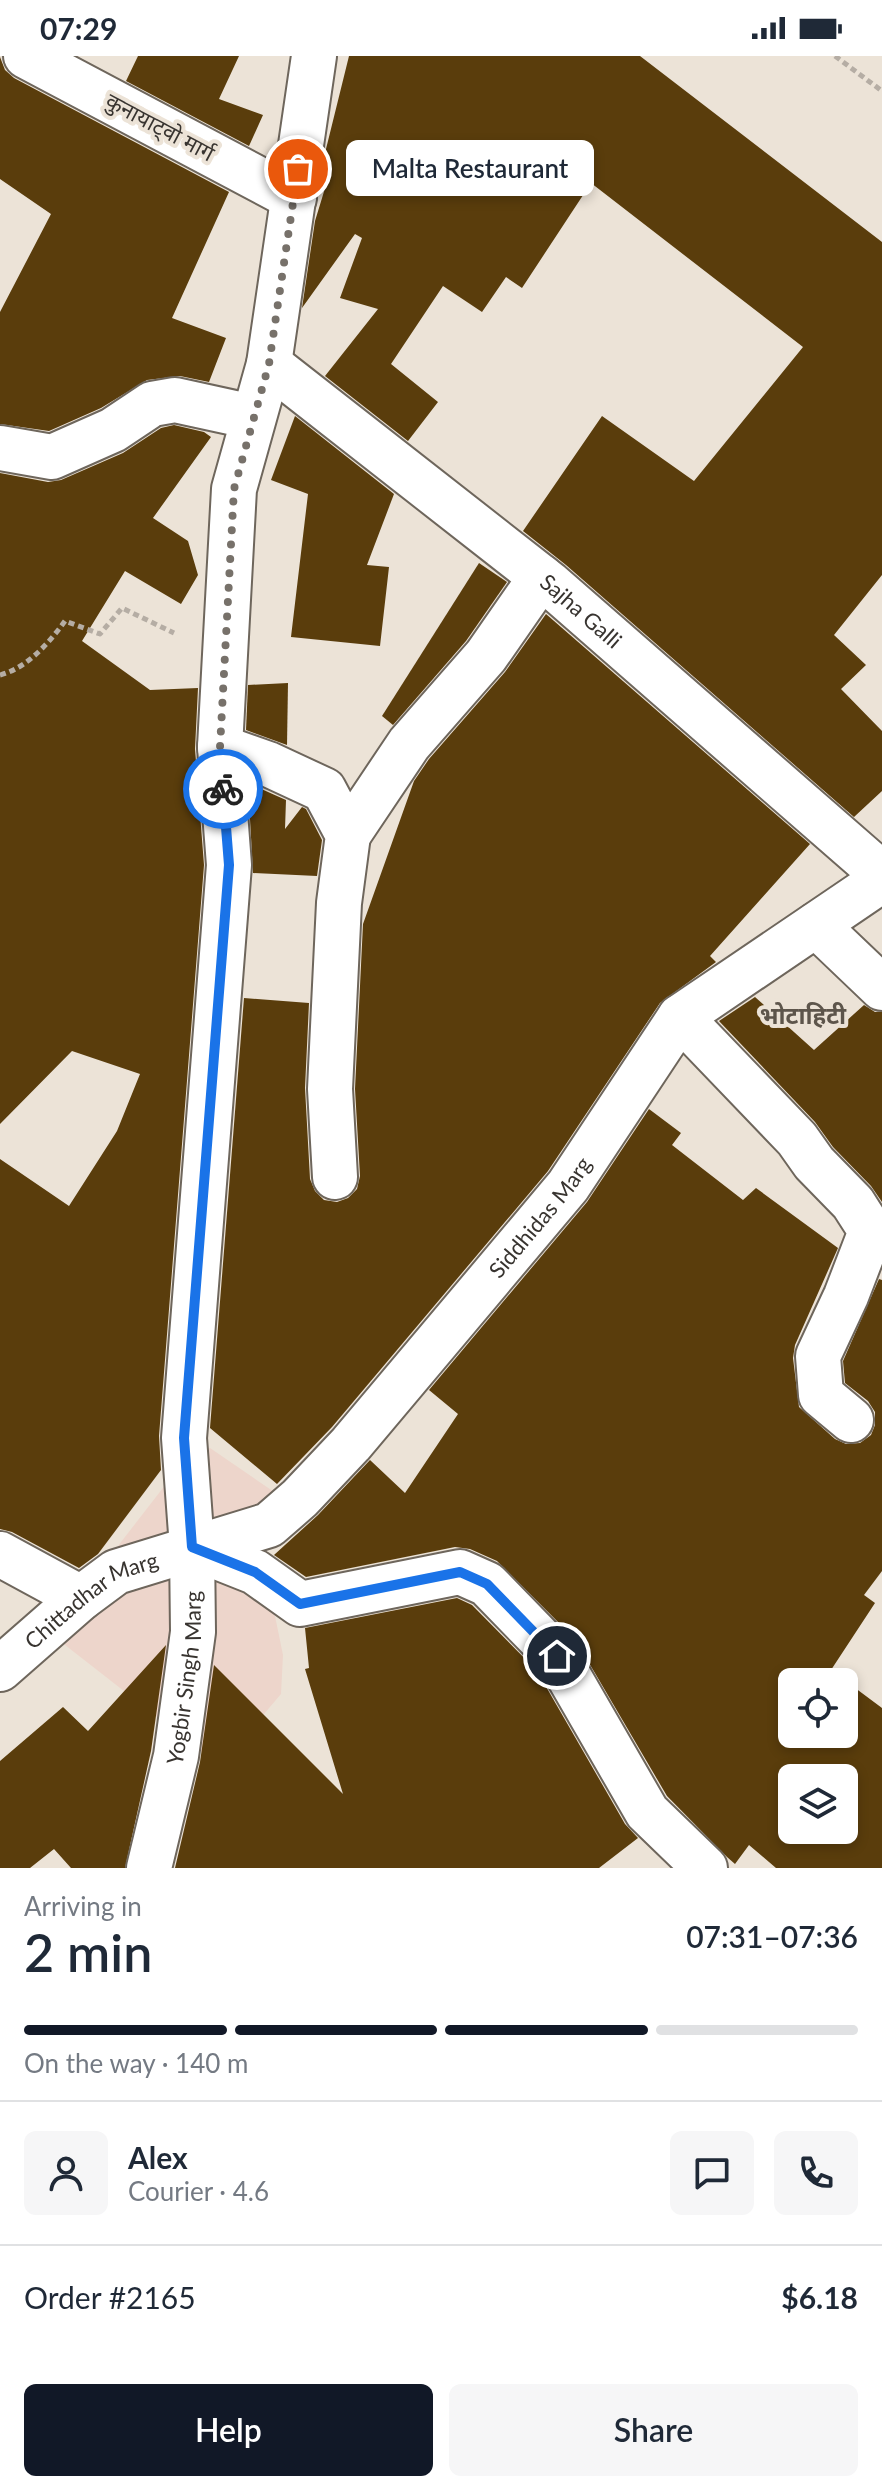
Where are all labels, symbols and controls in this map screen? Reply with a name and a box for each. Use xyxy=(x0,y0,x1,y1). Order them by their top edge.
text: 07:29 xyxy=(40,10,117,46)
street label: कुनायाट्वो मार्ग xyxy=(100,87,220,169)
pin xyxy=(264,135,332,203)
callout: Malta Restaurant xyxy=(346,141,594,197)
icon: bag xyxy=(276,147,320,191)
text: Malta Restaurant xyxy=(372,152,568,184)
street label: Sajha Galli xyxy=(535,568,628,654)
courier xyxy=(183,749,263,829)
icon: bike xyxy=(201,767,245,811)
district label: भोटाहिटी xyxy=(760,1000,847,1029)
street label: Siddhidas Marg xyxy=(483,1151,597,1283)
street label: Chittadhar Marg xyxy=(19,1546,161,1654)
street label: Yogbir Singh Marg xyxy=(160,1591,206,1768)
pin xyxy=(523,1622,591,1690)
icon: home xyxy=(535,1634,579,1678)
map controls xyxy=(778,1668,858,1844)
button: locate xyxy=(778,1668,858,1748)
button: layers xyxy=(778,1764,858,1844)
text: Arriving in xyxy=(24,1890,142,1922)
text: 07:31–07:36 xyxy=(686,1918,858,1954)
text: 2 min xyxy=(24,1921,152,1983)
text: On the way · 140 m xyxy=(24,2047,248,2079)
button: person xyxy=(24,2131,108,2215)
button: chat xyxy=(670,2131,754,2215)
button: phone xyxy=(774,2131,858,2215)
text: Alex xyxy=(128,2139,188,2175)
text: Courier · 4.6 xyxy=(128,2175,269,2207)
text: Order #2165 xyxy=(24,2279,196,2315)
text: $6.18 xyxy=(781,2279,858,2315)
button: Help xyxy=(24,2384,433,2476)
button: Share xyxy=(449,2384,858,2476)

